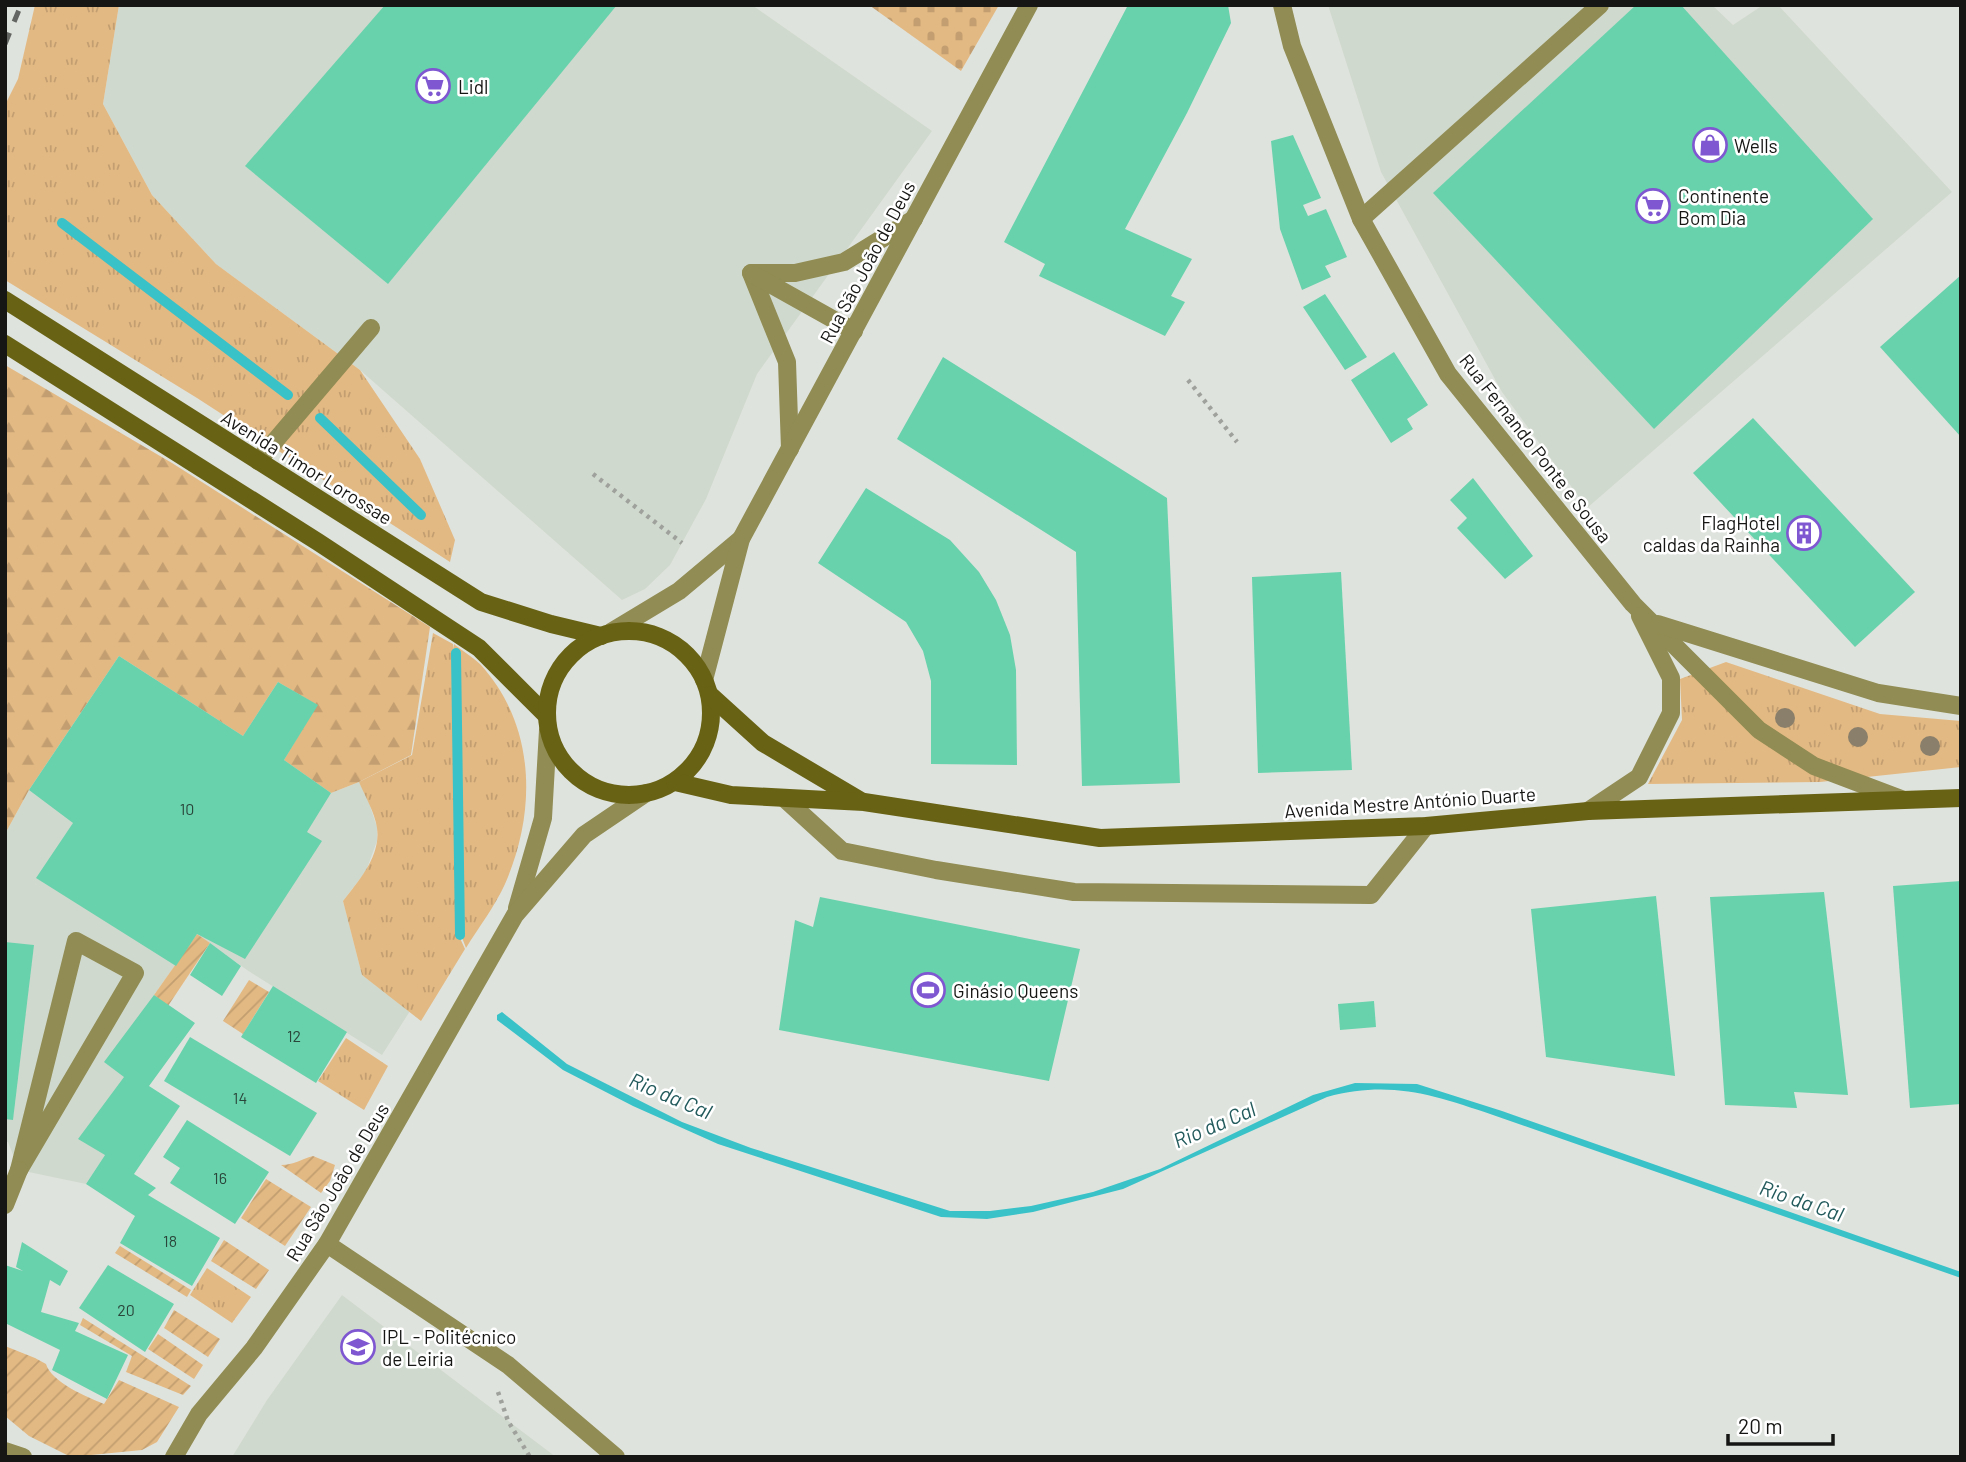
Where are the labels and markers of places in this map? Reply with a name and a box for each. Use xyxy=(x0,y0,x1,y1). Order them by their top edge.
supermarket icon: Lidl xyxy=(414,67,452,105)
place label: Lidl xyxy=(458,75,488,98)
shop icon: Wells xyxy=(1691,126,1729,164)
place label: Wells xyxy=(1734,134,1778,157)
place label: Continente Bom Dia xyxy=(1678,184,1769,229)
supermarket icon: Continente Bom Dia xyxy=(1634,187,1672,225)
place label: FlagHotel caldas da Rainha xyxy=(1643,511,1780,556)
building icon: FlagHotel caldas da Rainha xyxy=(1785,514,1823,552)
sports icon: Ginásio Queens xyxy=(909,971,947,1009)
place label: Ginásio Queens xyxy=(953,979,1078,1002)
place label: IPL - Politécnico de Leiria xyxy=(382,1325,516,1370)
school or university icon: IPL - Politécnico de Leiria xyxy=(339,1328,377,1366)

